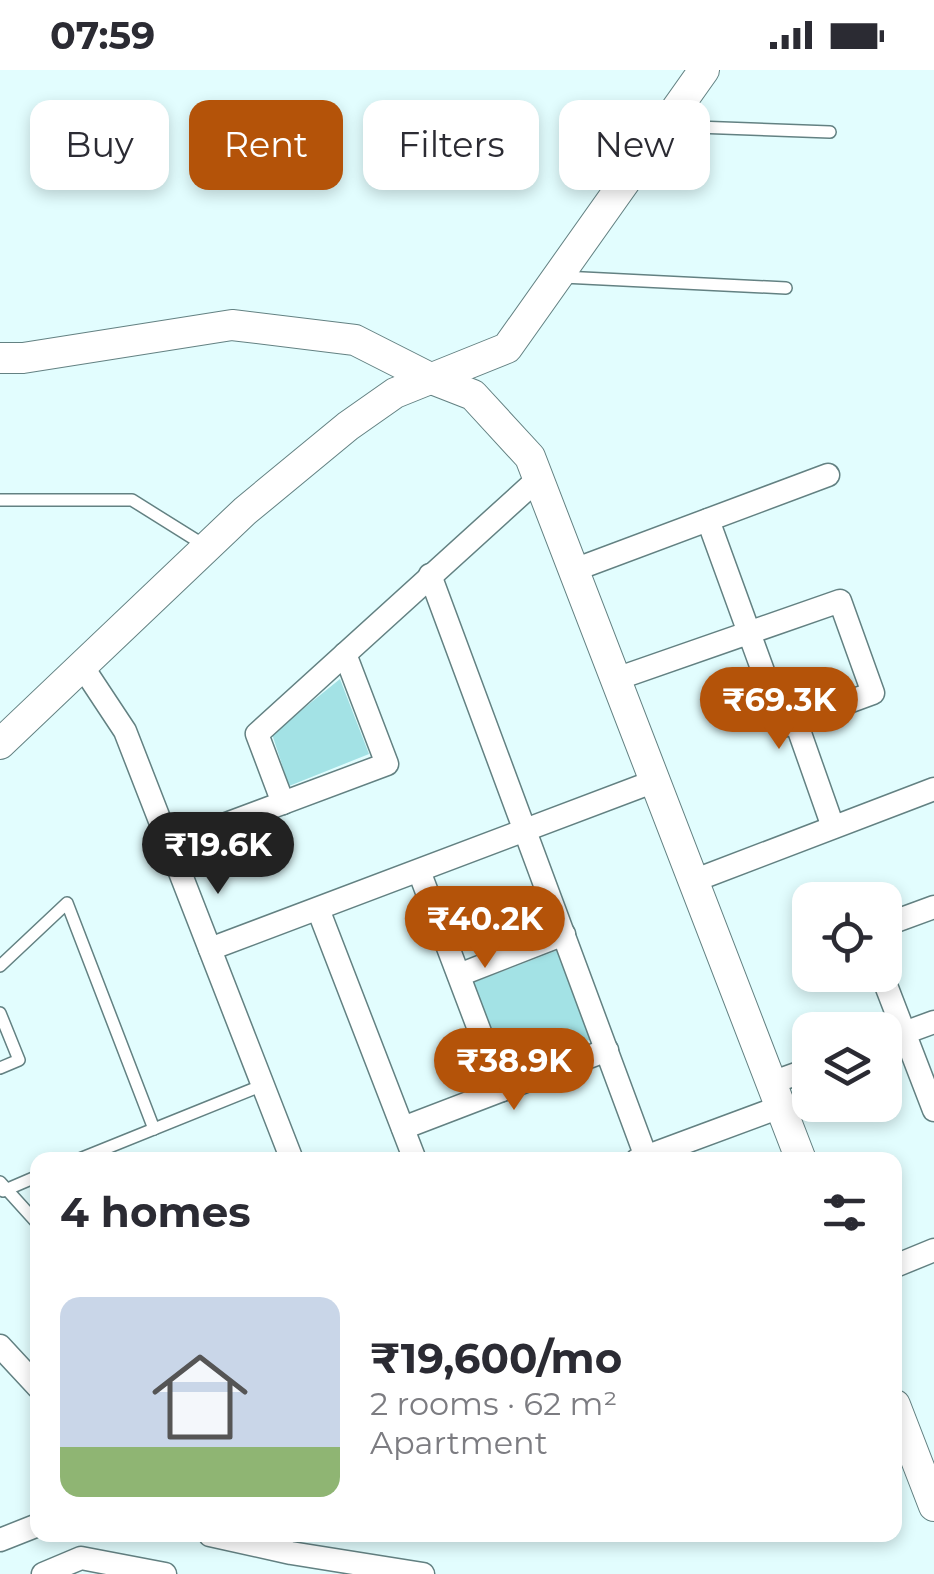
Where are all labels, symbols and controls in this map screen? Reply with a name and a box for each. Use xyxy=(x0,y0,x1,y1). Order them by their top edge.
text: 07:59 xyxy=(50,12,155,59)
chip: Buy xyxy=(30,100,169,190)
chip: Rent xyxy=(189,100,343,190)
chip: Filters xyxy=(363,100,539,190)
chip: New xyxy=(559,100,710,190)
pin: ₹69.3K xyxy=(698,667,860,752)
text: ₹69.3K xyxy=(722,680,836,719)
pin: ₹19.6K xyxy=(137,812,299,897)
text: ₹19.6K xyxy=(164,825,272,864)
map controls xyxy=(792,882,902,1122)
button: locate xyxy=(792,882,902,992)
pin: ₹40.2K xyxy=(404,886,566,971)
text: ₹40.2K xyxy=(427,899,543,938)
button: layers xyxy=(792,1012,902,1122)
pin: ₹38.9K xyxy=(433,1028,595,1113)
text: ₹38.9K xyxy=(456,1041,572,1080)
icon: filters xyxy=(817,1185,872,1240)
text: 4 homes xyxy=(60,1186,251,1238)
text: ₹19,600/mo xyxy=(370,1332,622,1384)
icon: home xyxy=(140,1337,260,1457)
text: 2 rooms · 62 m² xyxy=(370,1384,617,1423)
text: Apartment xyxy=(370,1423,548,1462)

